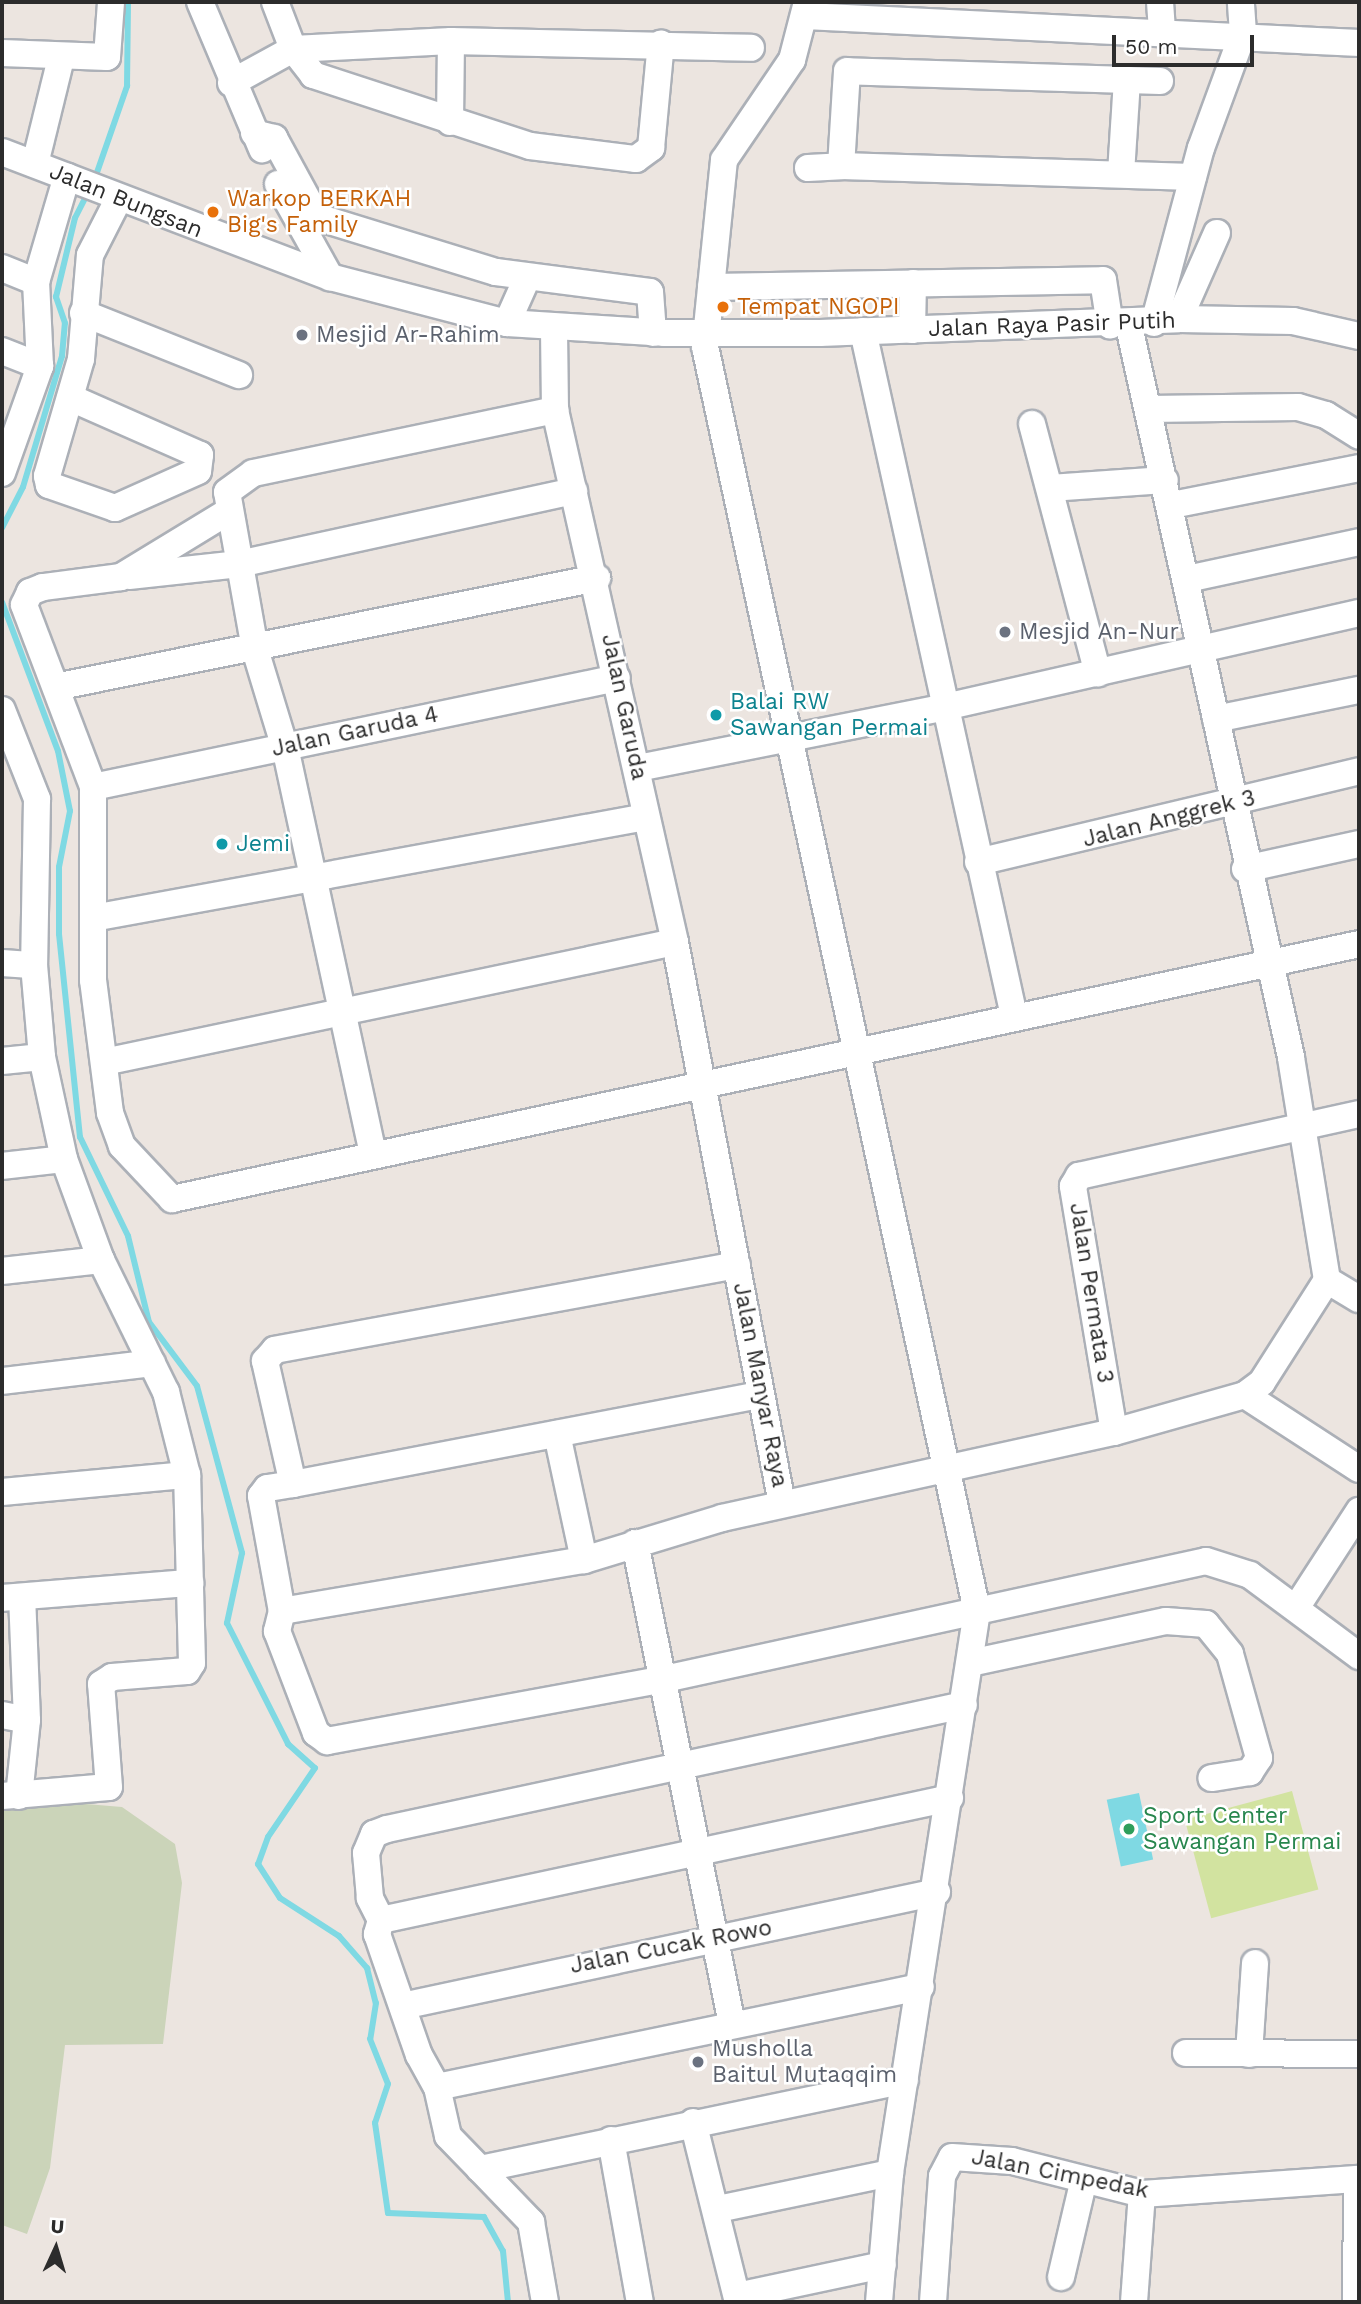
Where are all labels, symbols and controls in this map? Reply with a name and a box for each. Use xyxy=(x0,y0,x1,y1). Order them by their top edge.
scale bar xyxy=(1116,21,1258,65)
text: 50 m xyxy=(1125,34,1177,59)
street label: Jalan Bungsan xyxy=(45,158,207,244)
place label: Warkop BERKAH Big's Family xyxy=(227,185,411,239)
marker: Warkop BERKAH Big's Family xyxy=(205,204,221,220)
place label: Tempat NGOPI xyxy=(737,293,900,321)
marker: Tempat NGOPI xyxy=(715,299,731,315)
street label: Jalan Raya Pasir Putih xyxy=(927,307,1177,343)
place label: Mesjid Ar-Rahim xyxy=(316,321,501,349)
marker: Mesjid Ar-Rahim xyxy=(294,327,310,343)
place label: Mesjid An-Nur xyxy=(1019,618,1180,646)
marker: Mesjid An-Nur xyxy=(997,624,1013,640)
street label: Jalan Garuda xyxy=(595,632,653,782)
place label: Balai RW Sawangan Permai xyxy=(730,688,928,742)
street label: Jalan Garuda 4 xyxy=(269,701,441,763)
marker: Balai RW Sawangan Permai xyxy=(708,707,724,723)
street label: Jalan Anggrek 3 xyxy=(1079,784,1259,854)
place label: Jemi xyxy=(236,830,290,858)
marker: Jemi xyxy=(214,836,230,852)
street label: Jalan Permata 3 xyxy=(1063,1201,1119,1385)
street label: Jalan Manyar Raya xyxy=(727,1280,793,1490)
place label: Sport Center Sawangan Permai xyxy=(1143,1802,1341,1856)
marker: Sport Center Sawangan Permai xyxy=(1121,1821,1137,1837)
street label: Jalan Cucak Rowo xyxy=(568,1914,774,1980)
place label: Musholla Baitul Mutaqqim xyxy=(712,2035,898,2089)
marker: Musholla Baitul Mutaqqim xyxy=(690,2054,706,2070)
street label: Jalan Cimpedak xyxy=(969,2143,1151,2205)
north arrow xyxy=(21,2213,91,2283)
text: U xyxy=(50,2215,65,2238)

